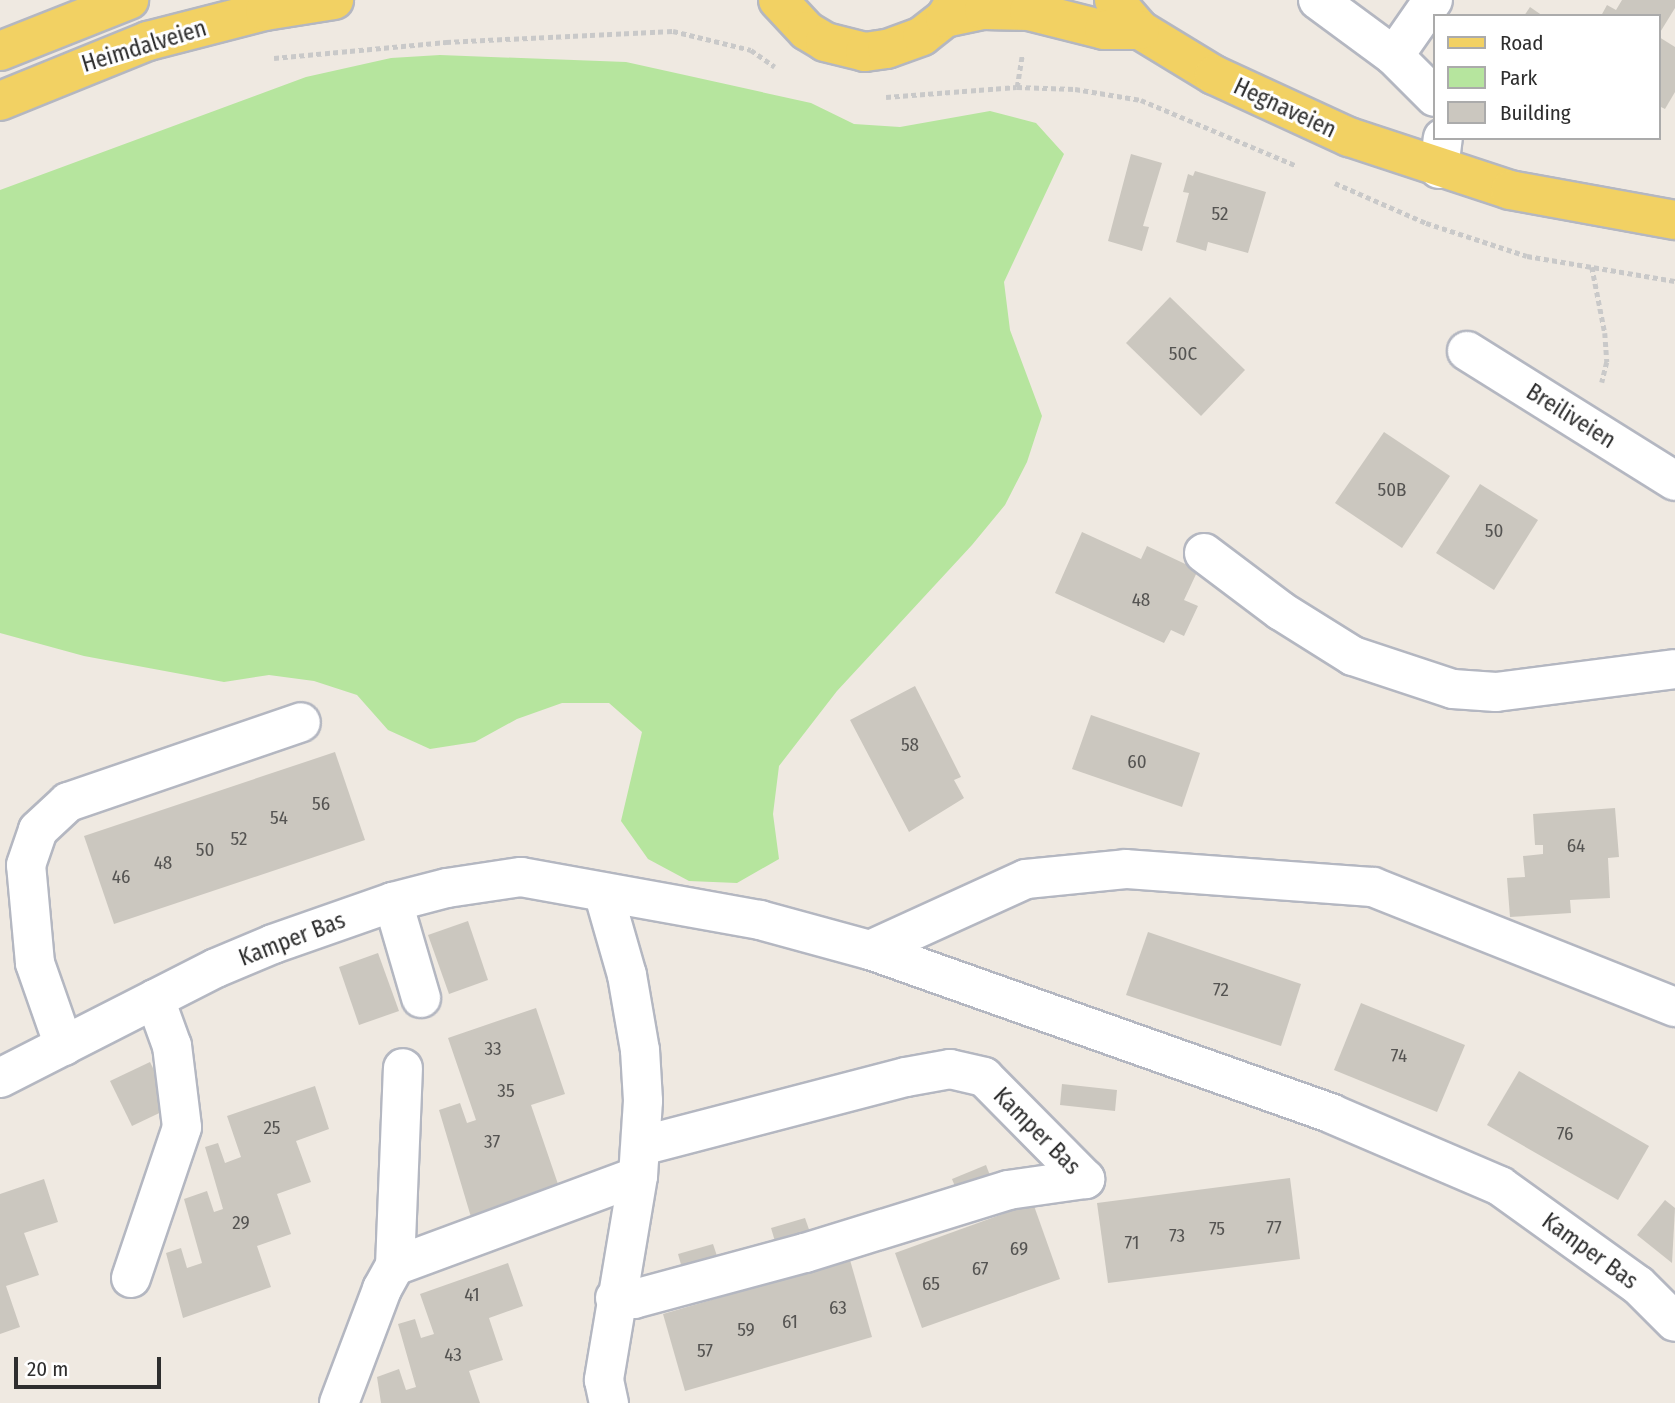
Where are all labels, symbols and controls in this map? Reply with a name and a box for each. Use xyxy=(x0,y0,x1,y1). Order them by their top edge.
street label: Heimdalveien xyxy=(78,14,210,78)
legend xyxy=(1434,14,1661,140)
text: Road xyxy=(1500,30,1544,56)
text: Park xyxy=(1500,65,1537,91)
street label: Hegnaveien xyxy=(1229,72,1341,144)
text: Building xyxy=(1500,100,1571,126)
house number: 52 xyxy=(1212,203,1228,225)
house number: 50C xyxy=(1169,343,1197,365)
street label: Breiliveien xyxy=(1521,378,1621,454)
house number: 50B xyxy=(1377,479,1407,501)
house number: 50 xyxy=(1485,520,1503,542)
house number: 48 xyxy=(1132,589,1150,611)
house number: 58 xyxy=(901,734,919,756)
house number: 60 xyxy=(1127,751,1147,773)
house number: 56 xyxy=(312,793,330,815)
house number: 54 xyxy=(270,807,288,829)
house number: 52 xyxy=(231,828,247,850)
house number: 64 xyxy=(1567,835,1585,857)
house number: 50 xyxy=(196,839,214,861)
house number: 48 xyxy=(154,852,172,874)
house number: 46 xyxy=(112,866,130,888)
street label: Kamper Bas xyxy=(235,906,349,972)
house number: 72 xyxy=(1213,979,1229,1001)
house number: 33 xyxy=(484,1038,502,1060)
house number: 74 xyxy=(1391,1045,1407,1067)
house number: 35 xyxy=(497,1080,515,1102)
street label: Kamper Bas xyxy=(988,1082,1086,1180)
house number: 25 xyxy=(263,1117,281,1139)
house number: 76 xyxy=(1557,1123,1573,1145)
house number: 37 xyxy=(484,1131,500,1153)
street label: Kamper Bas xyxy=(1537,1207,1643,1295)
house number: 29 xyxy=(232,1212,250,1234)
house number: 77 xyxy=(1266,1217,1282,1239)
house number: 75 xyxy=(1209,1218,1225,1240)
house number: 73 xyxy=(1169,1225,1185,1247)
house number: 71 xyxy=(1125,1232,1139,1254)
house number: 69 xyxy=(1010,1238,1028,1260)
house number: 67 xyxy=(972,1258,988,1280)
house number: 65 xyxy=(922,1273,940,1295)
house number: 41 xyxy=(464,1284,480,1306)
house number: 63 xyxy=(829,1297,847,1319)
house number: 61 xyxy=(782,1311,798,1333)
house number: 59 xyxy=(737,1319,755,1341)
house number: 57 xyxy=(697,1340,713,1362)
scale bar xyxy=(18,1344,164,1388)
house number: 43 xyxy=(444,1344,462,1366)
text: 20 m xyxy=(27,1356,68,1382)

